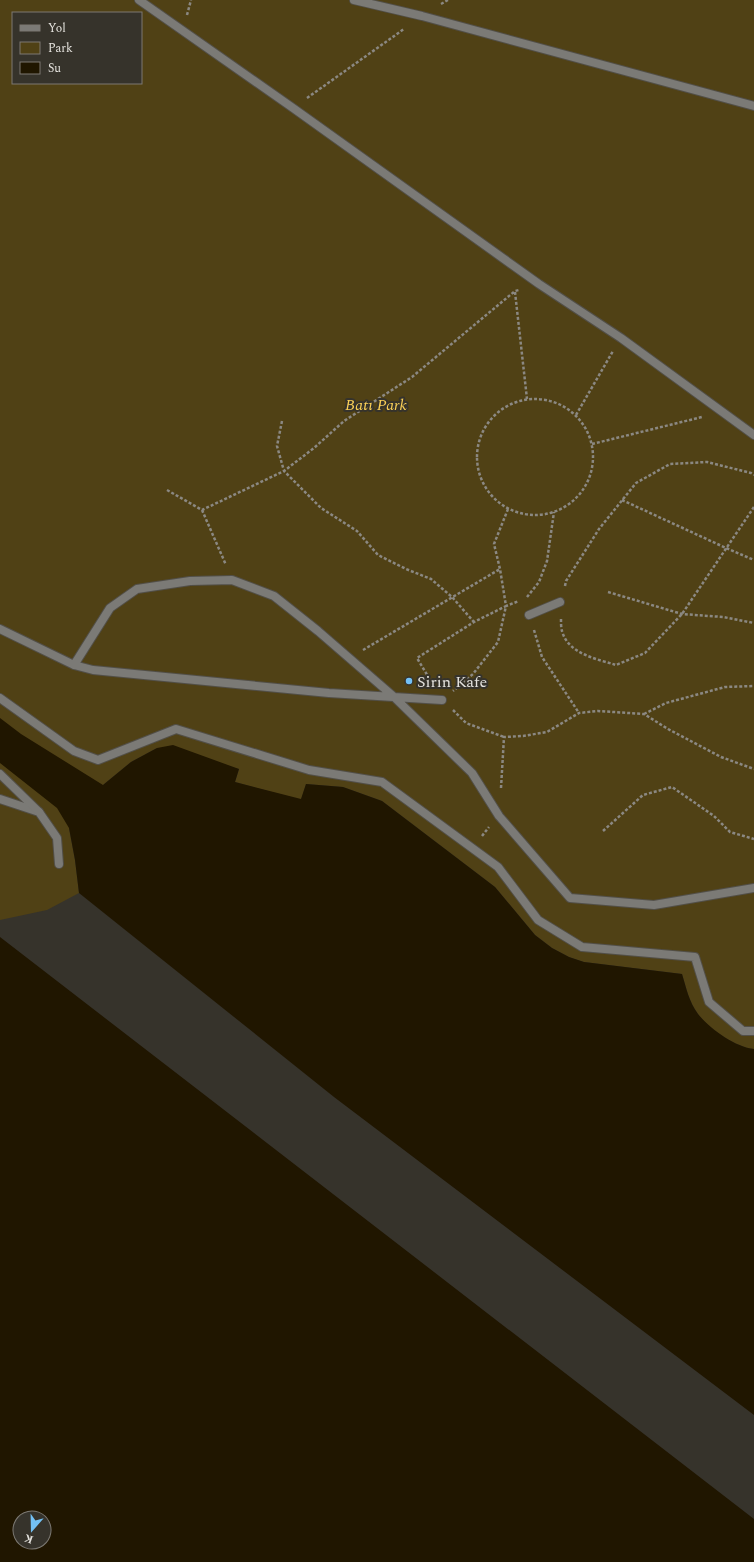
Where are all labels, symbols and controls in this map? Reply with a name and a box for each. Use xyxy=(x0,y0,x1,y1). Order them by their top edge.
legend xyxy=(12,12,142,84)
text: Yol xyxy=(48,19,66,38)
text: Park xyxy=(48,39,73,58)
text: Su xyxy=(48,59,61,78)
park label: Batı Park xyxy=(345,393,408,417)
place label: Sirin Kafe xyxy=(417,670,487,694)
marker: Sirin Kafe xyxy=(404,676,414,686)
north arrow xyxy=(12,1510,52,1550)
text: K xyxy=(21,1529,36,1548)

